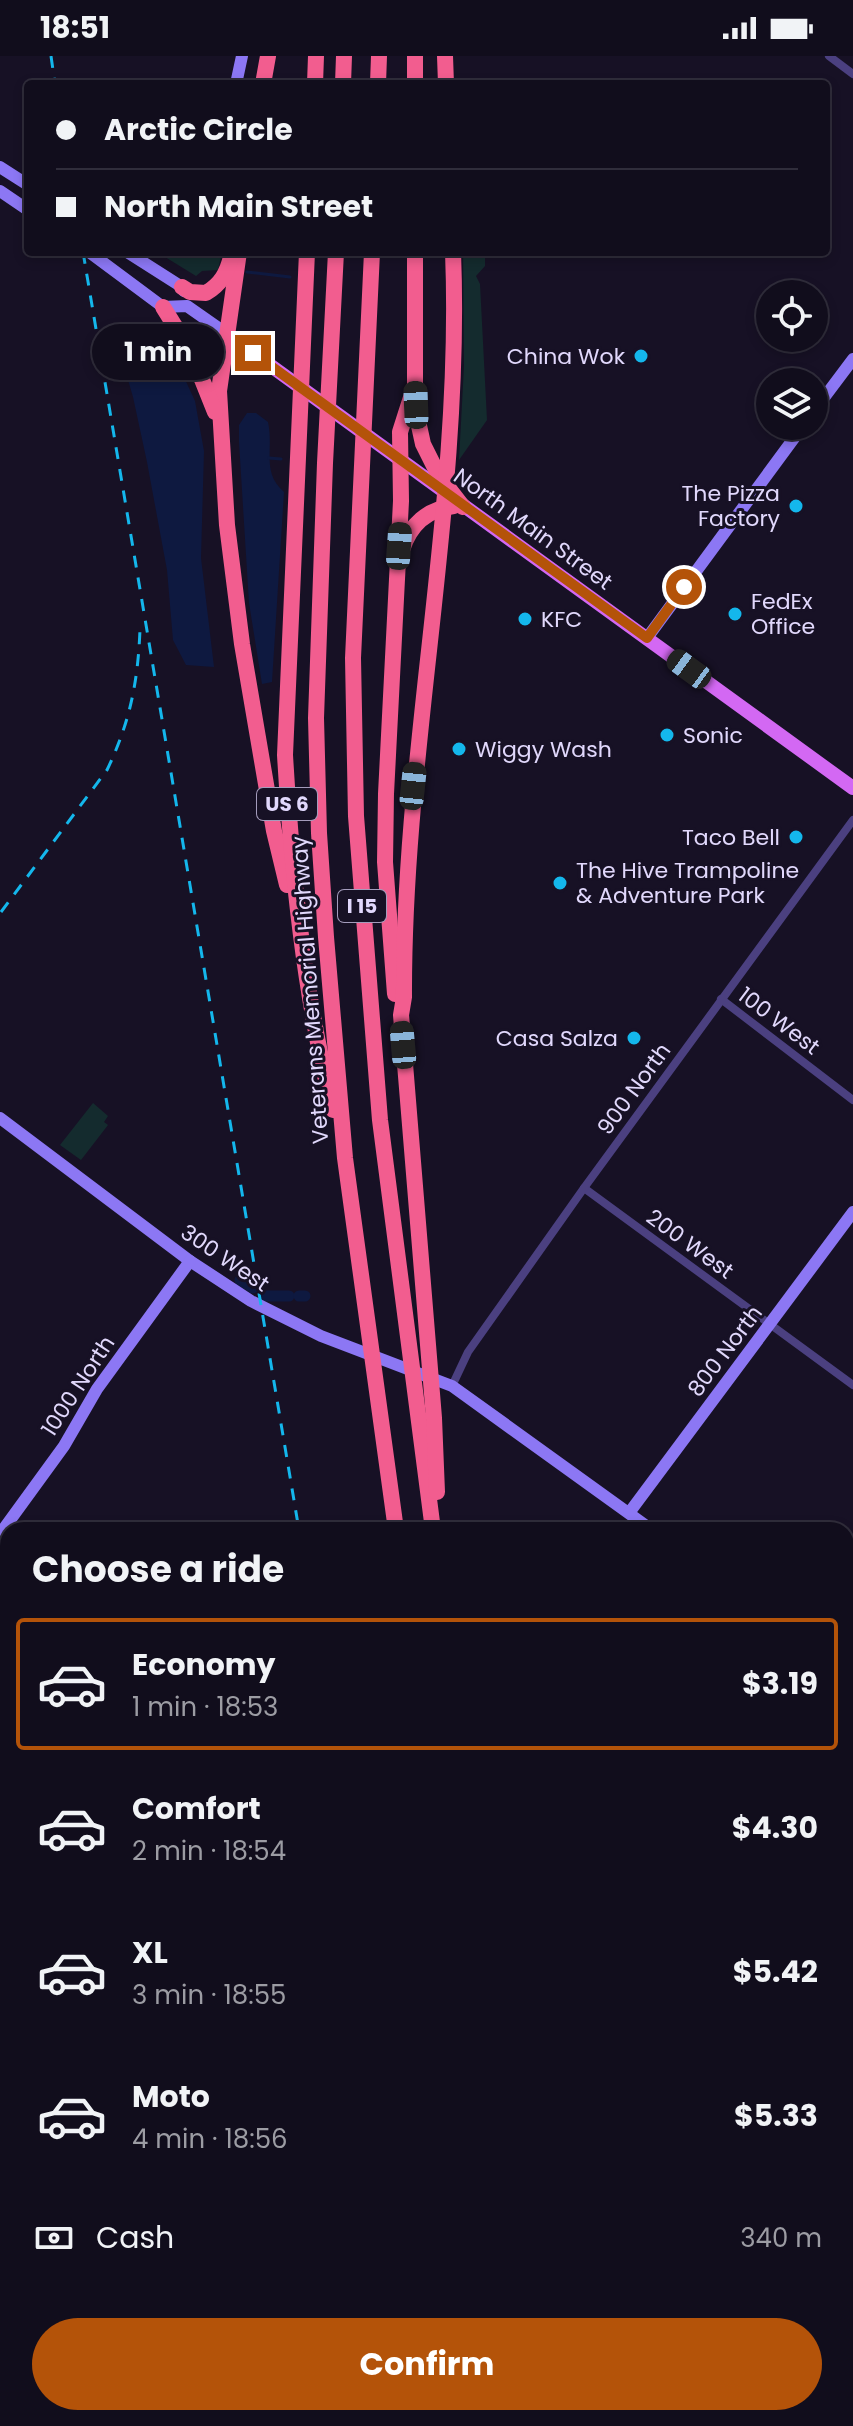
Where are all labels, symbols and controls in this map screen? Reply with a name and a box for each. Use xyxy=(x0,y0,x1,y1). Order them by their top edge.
text: 18:51 xyxy=(40,6,110,49)
text: Arctic Circle xyxy=(104,108,293,151)
text: North Main Street xyxy=(104,185,373,228)
map controls xyxy=(756,280,828,440)
button: locate xyxy=(756,280,828,352)
callout: 1 min xyxy=(93,325,225,381)
text: 1 min xyxy=(124,334,192,370)
route end xyxy=(235,335,271,371)
place label: China Wok xyxy=(507,341,626,372)
marker: China Wok xyxy=(632,347,650,365)
button: layers xyxy=(756,368,828,440)
car xyxy=(403,381,429,429)
street label: North Main Street xyxy=(447,461,619,597)
place label: The Pizza Factory xyxy=(681,478,781,534)
marker: The Pizza Factory xyxy=(787,497,805,515)
car xyxy=(385,521,413,571)
route start xyxy=(666,569,702,605)
place label: FedEx Office xyxy=(751,586,815,642)
place label: KFC xyxy=(541,604,582,635)
marker: FedEx Office xyxy=(726,605,744,623)
marker: KFC xyxy=(516,610,534,628)
car xyxy=(663,645,715,693)
place label: Sonic xyxy=(683,720,743,751)
marker: Sonic xyxy=(658,726,676,744)
place label: Wiggy Wash xyxy=(475,734,612,765)
marker: Wiggy Wash xyxy=(450,740,468,758)
car xyxy=(399,761,427,811)
road number: US 6 xyxy=(257,788,317,820)
place label: Taco Bell xyxy=(682,822,780,853)
marker: Taco Bell xyxy=(787,828,805,846)
street label: Veterans Memorial Highway xyxy=(284,834,336,1145)
place label: The Hive Trampoline & Adventure Park xyxy=(576,855,799,911)
marker: The Hive Trampoline & Adventure Park xyxy=(551,874,569,892)
road number: I 15 xyxy=(338,890,386,922)
street label: 100 West xyxy=(732,980,826,1062)
car xyxy=(389,1020,417,1070)
place label: Casa Salza xyxy=(496,1023,618,1054)
marker: Casa Salza xyxy=(625,1029,643,1047)
street label: 900 North xyxy=(590,1037,678,1141)
street label: 200 West xyxy=(640,1202,740,1286)
street label: 300 West xyxy=(174,1217,276,1299)
street label: 800 North xyxy=(680,1299,770,1403)
street label: 1000 North xyxy=(34,1330,122,1442)
text: Choose a ride xyxy=(32,1544,284,1595)
text: Economy xyxy=(132,1643,276,1686)
icon: car xyxy=(36,1648,108,1720)
text: $3.19 xyxy=(742,1662,818,1705)
text: 1 min · 18:53 xyxy=(132,1689,278,1725)
text: Comfort xyxy=(132,1787,261,1830)
icon: car xyxy=(36,1792,108,1864)
text: $4.30 xyxy=(732,1806,818,1849)
text: 2 min · 18:54 xyxy=(132,1833,286,1869)
text: XL xyxy=(132,1931,168,1974)
icon: car xyxy=(36,1936,108,2008)
text: $5.42 xyxy=(733,1950,818,1993)
text: 3 min · 18:55 xyxy=(132,1977,286,2013)
text: Moto xyxy=(132,2075,210,2118)
icon: car xyxy=(36,2080,108,2152)
text: $5.33 xyxy=(734,2094,818,2137)
text: 4 min · 18:56 xyxy=(132,2121,288,2157)
icon: cash xyxy=(32,2216,76,2260)
text: Cash xyxy=(96,2216,174,2259)
text: 340 m xyxy=(740,2220,822,2256)
button: Confirm xyxy=(32,2318,822,2410)

